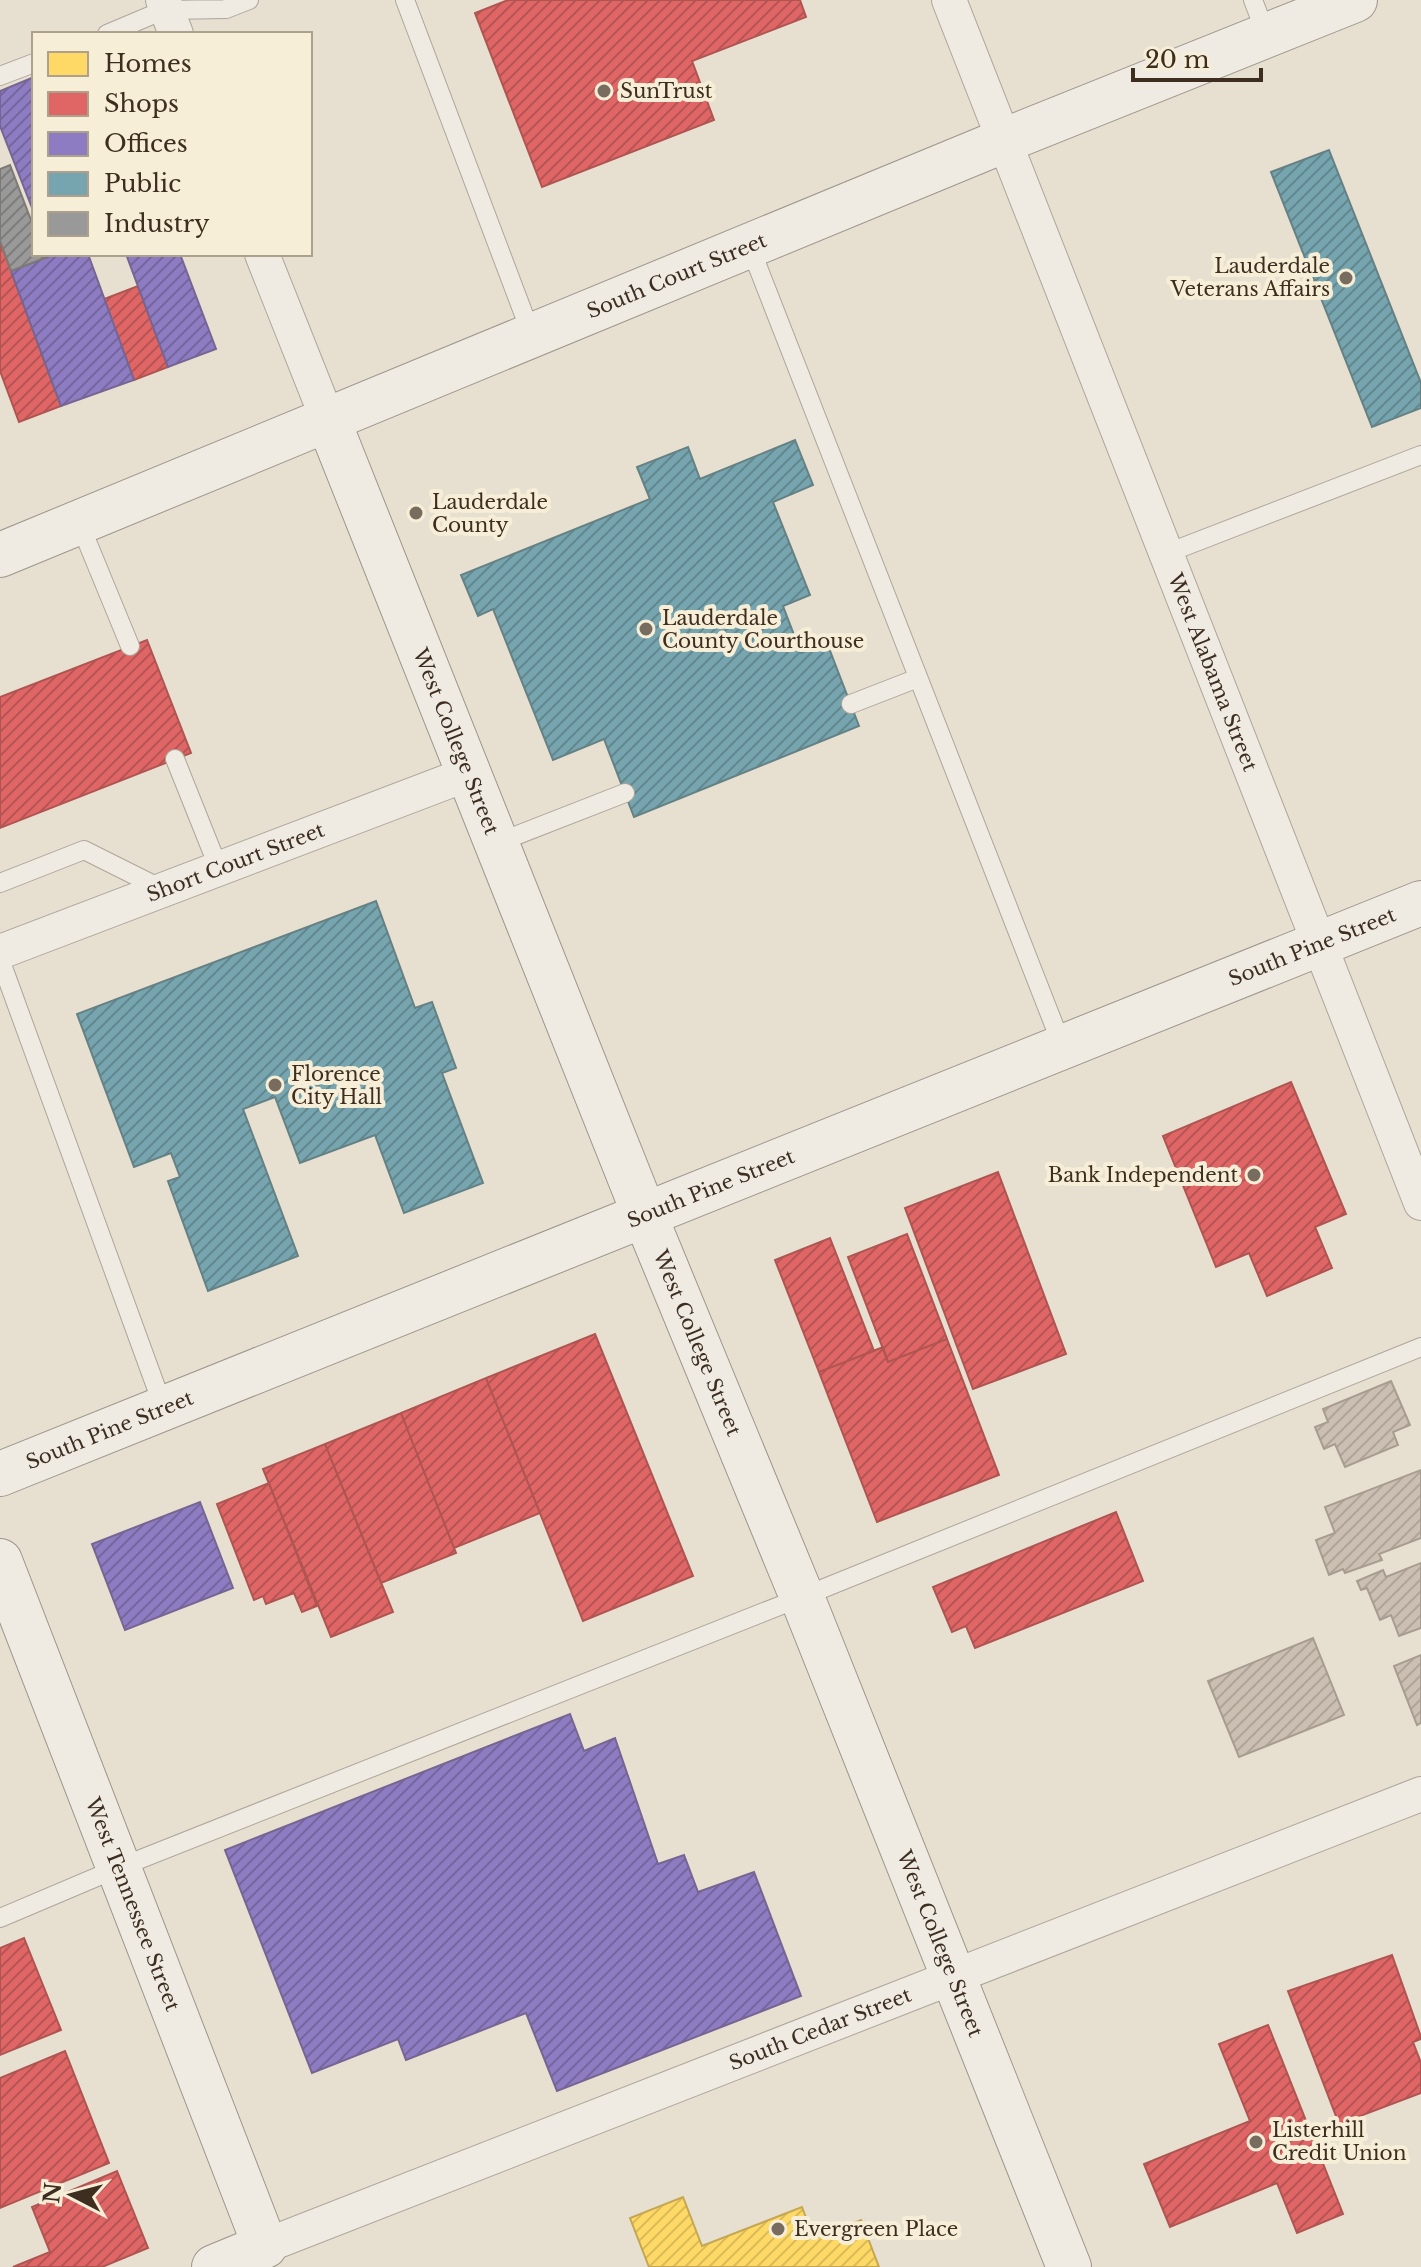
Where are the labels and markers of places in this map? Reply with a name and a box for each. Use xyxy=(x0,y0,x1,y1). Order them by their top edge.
place label: SunTrust xyxy=(620,79,713,103)
marker: SunTrust xyxy=(595,82,613,100)
place label: Lauderdale Veterans Affairs xyxy=(1170,254,1330,301)
marker: Lauderdale Veterans Affairs xyxy=(1337,269,1355,287)
place label: Lauderdale County xyxy=(432,490,548,537)
marker: Lauderdale County xyxy=(407,504,425,522)
place label: Lauderdale County Courthouse xyxy=(662,606,864,653)
marker: Lauderdale County Courthouse xyxy=(637,620,655,638)
place label: Florence City Hall xyxy=(291,1062,382,1109)
marker: Florence City Hall xyxy=(266,1076,284,1094)
place label: Bank Independent xyxy=(1048,1163,1238,1187)
marker: Bank Independent xyxy=(1245,1166,1263,1184)
place label: Listerhill Credit Union xyxy=(1272,2118,1407,2165)
marker: Listerhill Credit Union xyxy=(1247,2133,1265,2151)
place label: Evergreen Place xyxy=(794,2217,958,2241)
marker: Evergreen Place xyxy=(769,2220,787,2238)

